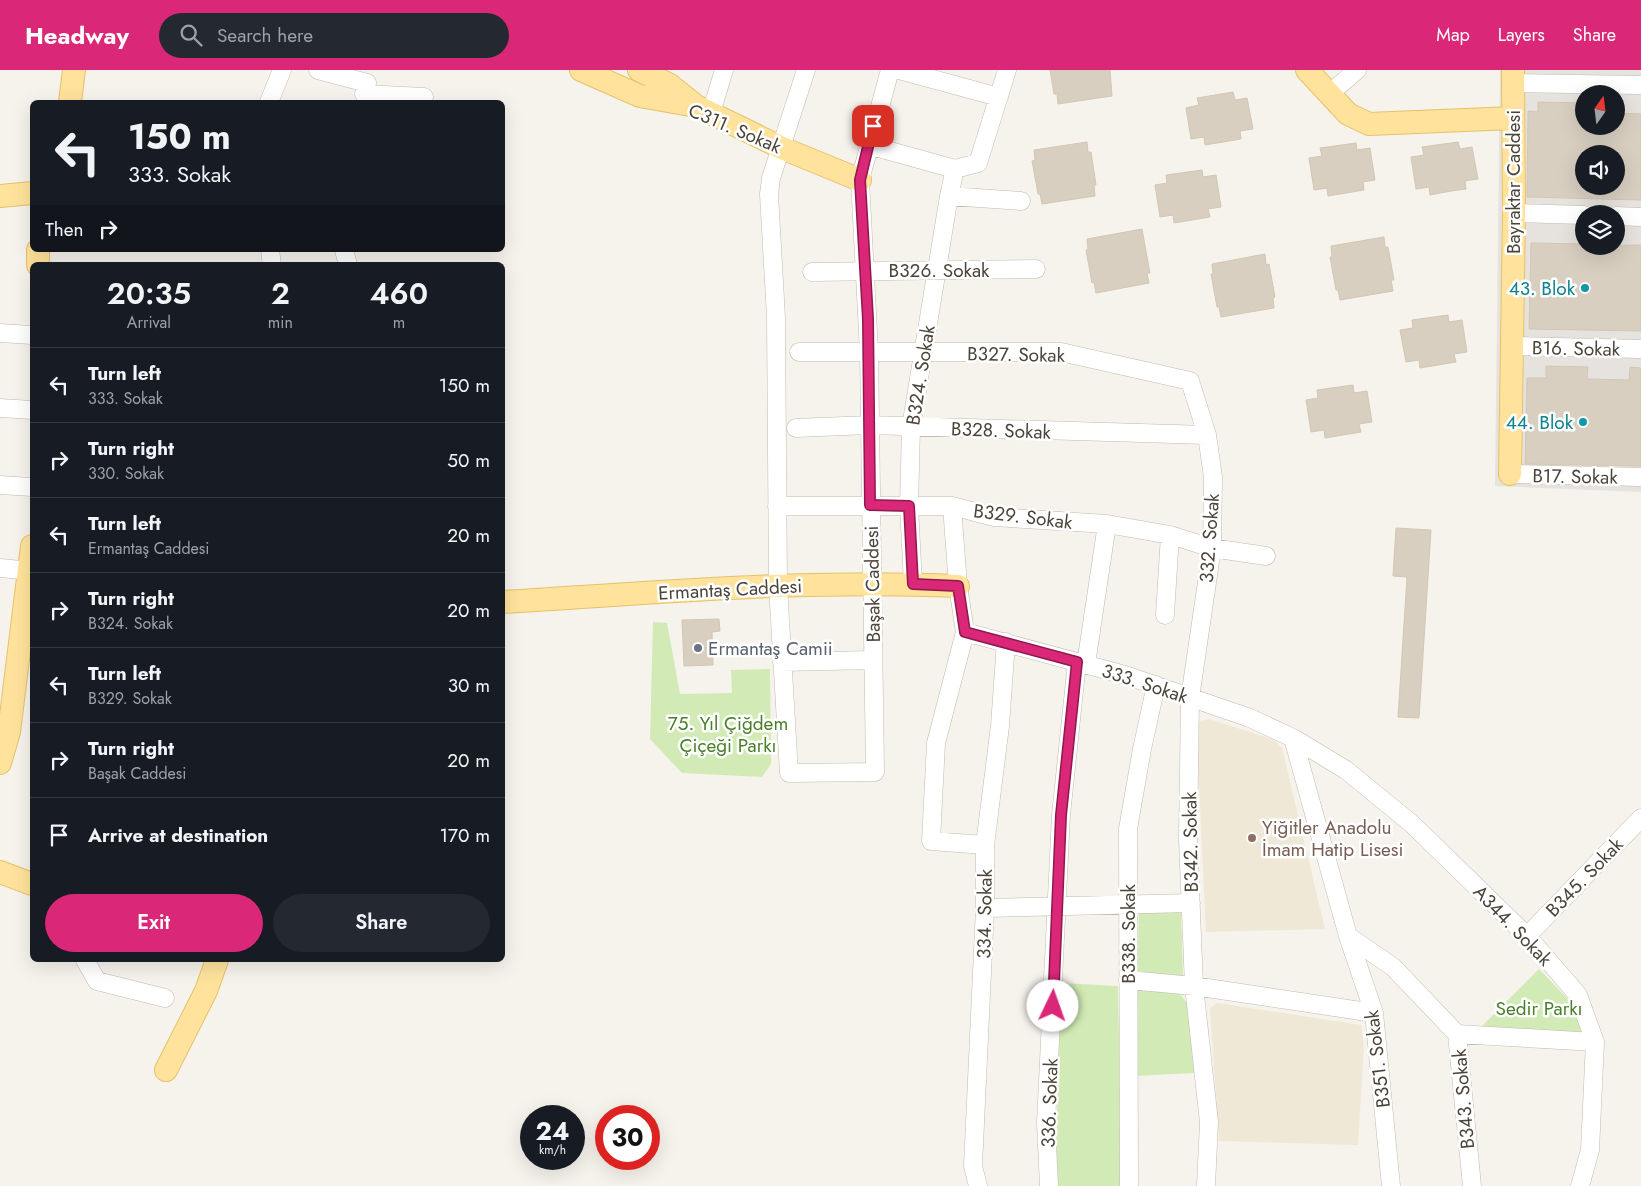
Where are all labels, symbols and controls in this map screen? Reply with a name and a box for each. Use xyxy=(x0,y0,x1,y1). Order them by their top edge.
search box xyxy=(159,13,509,58)
text: Headway xyxy=(25,18,129,53)
icon: search xyxy=(177,21,205,49)
text: Search here xyxy=(217,22,313,49)
text: Map xyxy=(1436,22,1470,48)
text: Layers xyxy=(1498,22,1545,48)
text: Share xyxy=(1573,22,1616,48)
north arrow xyxy=(1575,85,1625,135)
map controls xyxy=(1575,85,1625,255)
street label: C311. Sokak xyxy=(684,97,786,160)
pin xyxy=(852,105,894,147)
street label: Bayraktar Caddesi xyxy=(1500,110,1527,254)
text: 150 m xyxy=(128,112,231,162)
icon: arrive xyxy=(859,112,887,140)
icon: left xyxy=(45,120,110,185)
button: sound xyxy=(1575,145,1625,195)
text: 333. Sokak xyxy=(128,158,231,190)
button: layers xyxy=(1575,205,1625,255)
icon: right xyxy=(94,215,122,243)
text: Then xyxy=(45,216,84,243)
street label: B326. Sokak xyxy=(889,257,990,284)
text: 20:35 xyxy=(107,272,191,315)
text: 2 xyxy=(271,272,290,315)
text: 460 xyxy=(370,272,428,315)
place label: 43. Blok xyxy=(1509,275,1576,302)
marker: 43. Blok xyxy=(1579,282,1591,294)
text: Arrival xyxy=(127,311,171,334)
text: min xyxy=(268,311,293,334)
text: m xyxy=(393,311,405,334)
street label: B324. Sokak xyxy=(899,323,942,427)
street label: B16. Sokak xyxy=(1532,334,1621,363)
street label: B327. Sokak xyxy=(967,340,1066,369)
text: Turn left xyxy=(88,360,161,387)
icon: left xyxy=(45,371,73,399)
text: 150 m xyxy=(439,372,490,399)
text: 333. Sokak xyxy=(88,387,163,410)
place label: 44. Blok xyxy=(1506,409,1574,436)
street label: B328. Sokak xyxy=(951,415,1052,446)
marker: 44. Blok xyxy=(1577,416,1589,428)
text: Turn right xyxy=(88,435,174,462)
icon: right xyxy=(45,446,73,474)
text: 50 m xyxy=(447,447,490,474)
text: 330. Sokak xyxy=(88,462,164,485)
street label: B17. Sokak xyxy=(1532,462,1618,491)
street label: 332. Sokak xyxy=(1193,492,1226,584)
street label: B329. Sokak xyxy=(972,497,1075,536)
text: Turn left xyxy=(88,510,161,537)
icon: left xyxy=(45,521,73,549)
text: 20 m xyxy=(447,522,490,549)
street label: Başak Caddesi xyxy=(858,525,887,643)
text: Ermantaş Caddesi xyxy=(88,537,209,560)
street label: Ermantaş Caddesi xyxy=(657,572,803,607)
text: Turn right xyxy=(88,585,174,612)
icon: right xyxy=(45,596,73,624)
text: 20 m xyxy=(447,597,490,624)
text: B324. Sokak xyxy=(88,612,173,635)
place label: Ermantaş Camii xyxy=(708,635,833,662)
marker: Ermantaş Camii xyxy=(692,642,704,654)
street label: 333. Sokak xyxy=(1098,657,1192,710)
text: Turn left xyxy=(88,660,161,687)
icon: left xyxy=(45,671,73,699)
text: 30 m xyxy=(448,672,490,699)
text: B329. Sokak xyxy=(88,687,172,710)
park label: 75. Yıl Çiğdem Çiçeği Parkı xyxy=(668,710,788,759)
text: Turn right xyxy=(88,735,174,762)
icon: right xyxy=(45,746,73,774)
text: 20 m xyxy=(447,747,490,774)
text: Başak Caddesi xyxy=(88,762,186,785)
street label: B342. Sokak xyxy=(1176,791,1205,893)
place label: Yiğitler Anadolu İmam Hatip Lisesi xyxy=(1262,814,1403,863)
icon: arrive xyxy=(45,821,73,849)
text: Arrive at destination xyxy=(88,822,268,849)
text: 170 m xyxy=(440,822,490,849)
street label: B345. Sokak xyxy=(1540,831,1630,923)
marker: Yiğitler Anadolu İmam Hatip Lisesi xyxy=(1246,832,1258,844)
street label: 334. Sokak xyxy=(970,868,999,959)
street label: A344. Sokak xyxy=(1467,879,1559,972)
street label: B338. Sokak xyxy=(1115,884,1142,984)
button: Exit xyxy=(45,894,263,952)
button: Share xyxy=(273,894,490,952)
position arrow xyxy=(1026,979,1078,1031)
park label: Sedir Parkı xyxy=(1496,995,1582,1022)
street label: B351. Sokak xyxy=(1358,1008,1397,1109)
street label: B343. Sokak xyxy=(1446,1047,1481,1150)
street label: 336. Sokak xyxy=(1034,1057,1065,1148)
speed limit sign: 30 xyxy=(595,1105,660,1170)
text: 24 xyxy=(536,1113,569,1149)
text: km/h xyxy=(539,1141,566,1159)

